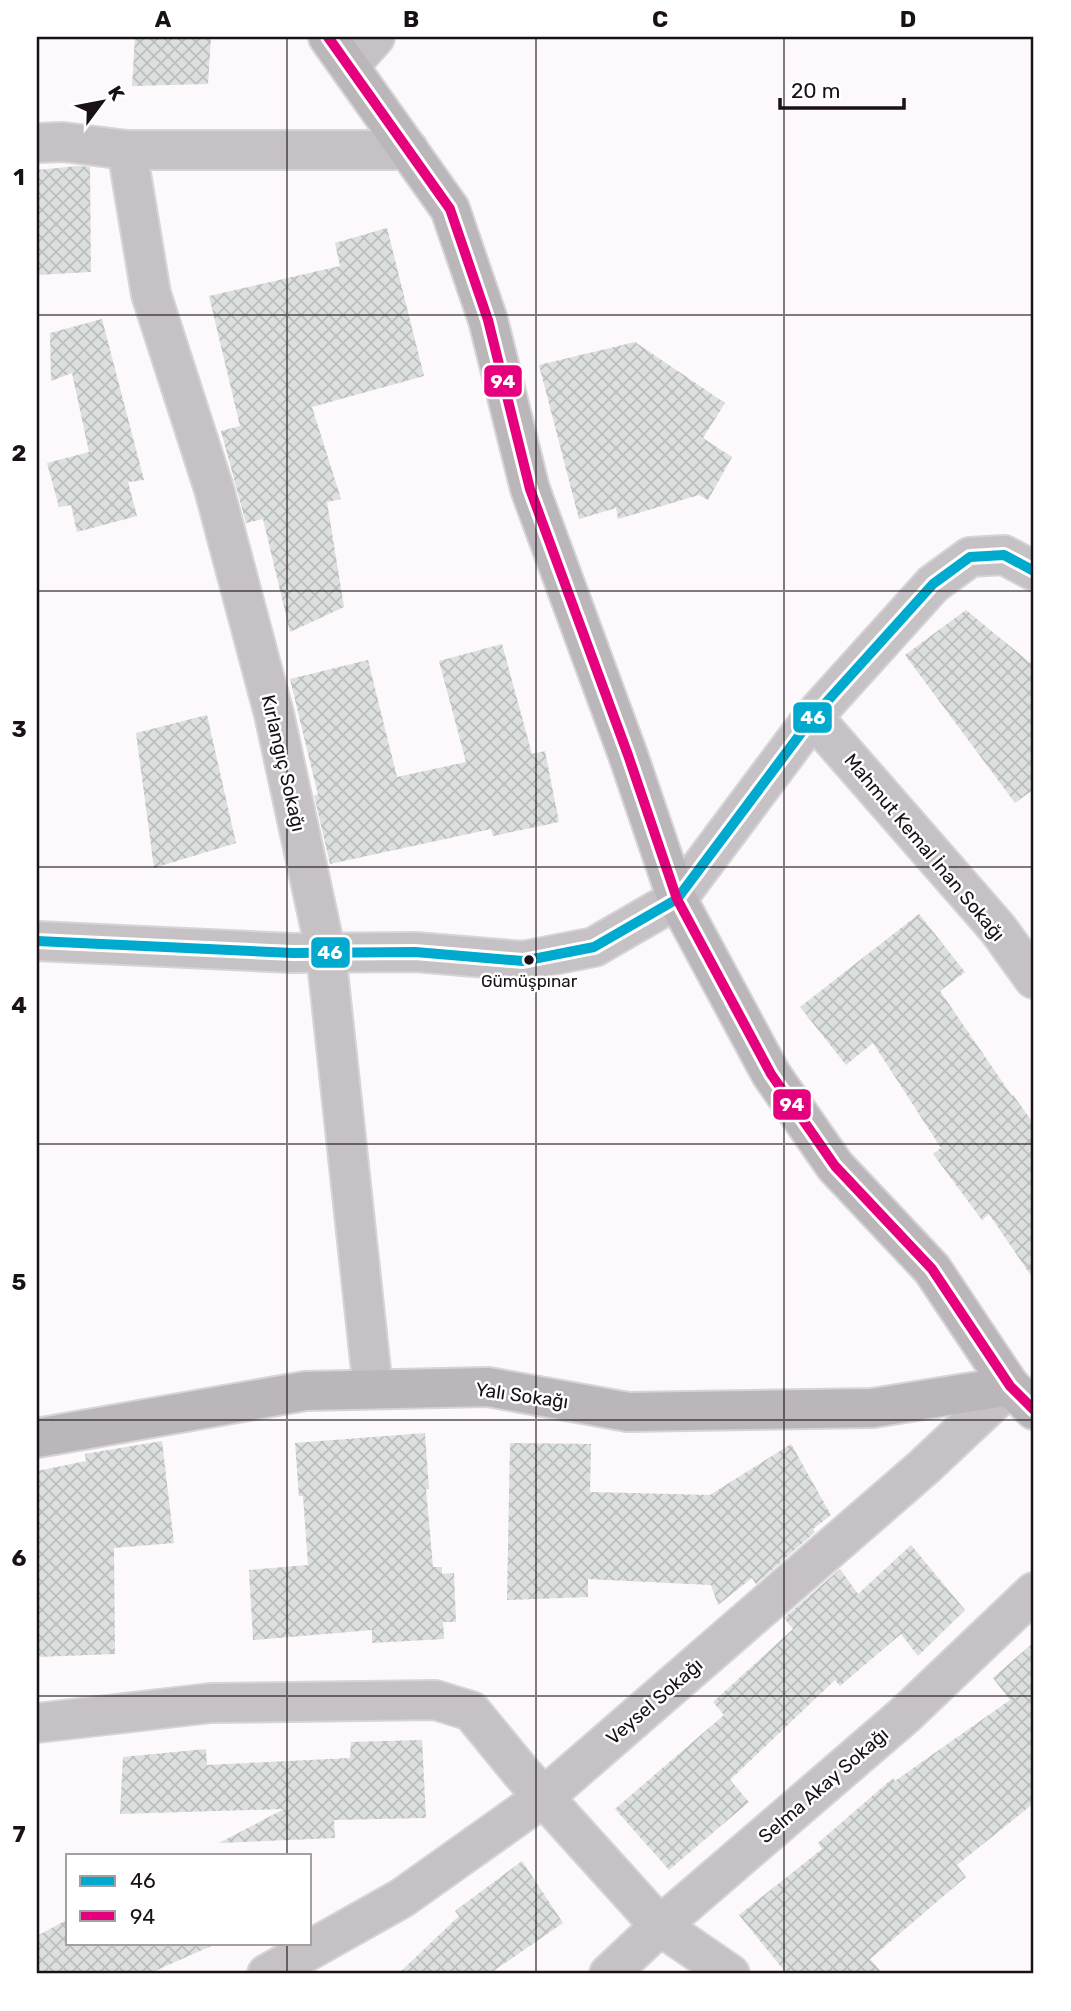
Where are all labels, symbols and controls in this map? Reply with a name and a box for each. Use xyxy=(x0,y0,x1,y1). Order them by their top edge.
text: A xyxy=(155,5,172,33)
text: B xyxy=(403,5,419,33)
text: C xyxy=(652,5,668,33)
text: D xyxy=(900,5,916,33)
north arrow xyxy=(66,66,136,136)
scale bar xyxy=(780,66,905,110)
text: 20 m xyxy=(791,78,840,103)
text: K xyxy=(103,82,129,105)
text: 1 xyxy=(13,163,25,191)
line badge: 94 xyxy=(483,364,523,398)
text: 94 xyxy=(490,370,516,393)
text: 2 xyxy=(12,439,26,467)
street label: Kırlangıç Sokağı xyxy=(257,692,310,834)
line badge: 46 xyxy=(792,701,833,734)
text: 46 xyxy=(800,706,826,729)
text: 3 xyxy=(11,715,27,743)
street label: Mahmut Kemal İnan Sokağı xyxy=(839,749,1010,946)
line badge: 46 xyxy=(310,936,351,969)
text: 46 xyxy=(317,941,343,964)
marker: Gümüşpınar xyxy=(522,953,536,967)
place label: Gümüşpınar xyxy=(481,971,578,991)
text: 4 xyxy=(11,991,27,1019)
line badge: 94 xyxy=(772,1088,812,1121)
text: 94 xyxy=(779,1093,805,1116)
text: 5 xyxy=(12,1268,27,1296)
street label: Yalı Sokağı xyxy=(474,1378,570,1413)
text: 6 xyxy=(12,1544,27,1572)
street label: Veysel Sokağı xyxy=(601,1653,707,1750)
street label: Selma Akay Sokağı xyxy=(754,1723,893,1848)
text: 7 xyxy=(12,1820,26,1848)
legend xyxy=(66,1854,312,1944)
text: 46 xyxy=(130,1868,156,1893)
text: 94 xyxy=(130,1904,155,1929)

